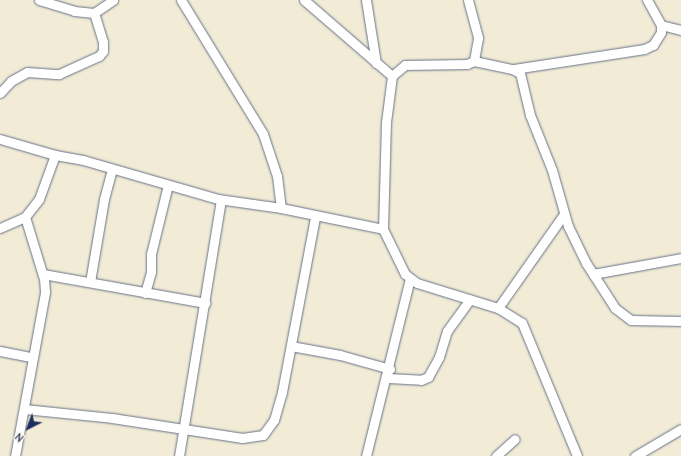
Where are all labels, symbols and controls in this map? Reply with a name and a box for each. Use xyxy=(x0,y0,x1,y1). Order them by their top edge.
north arrow xyxy=(8,408,48,448)
text: N xyxy=(13,430,27,445)

